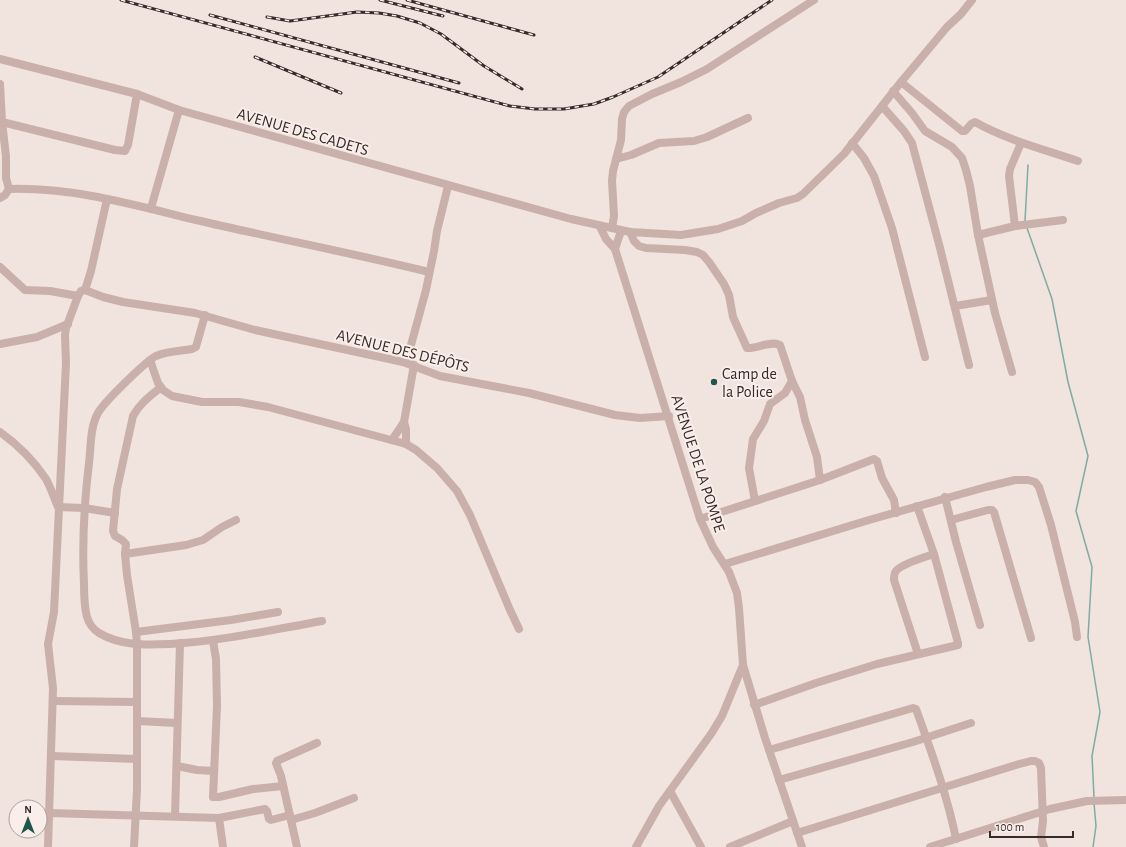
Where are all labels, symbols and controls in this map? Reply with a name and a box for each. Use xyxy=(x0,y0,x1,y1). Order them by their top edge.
street label: AVENUE DES CADETS xyxy=(235,106,370,158)
street label: AVENUE DES DÉPÔTS xyxy=(335,325,471,375)
place label: Camp de la Police xyxy=(722,366,777,400)
marker: Camp de la Police xyxy=(709,377,719,387)
street label: AVENUE DE LA POMPE xyxy=(668,393,728,534)
north arrow xyxy=(8,799,48,839)
text: N xyxy=(24,804,32,815)
scale bar xyxy=(990,813,1073,839)
text: 100 m xyxy=(996,821,1024,833)

